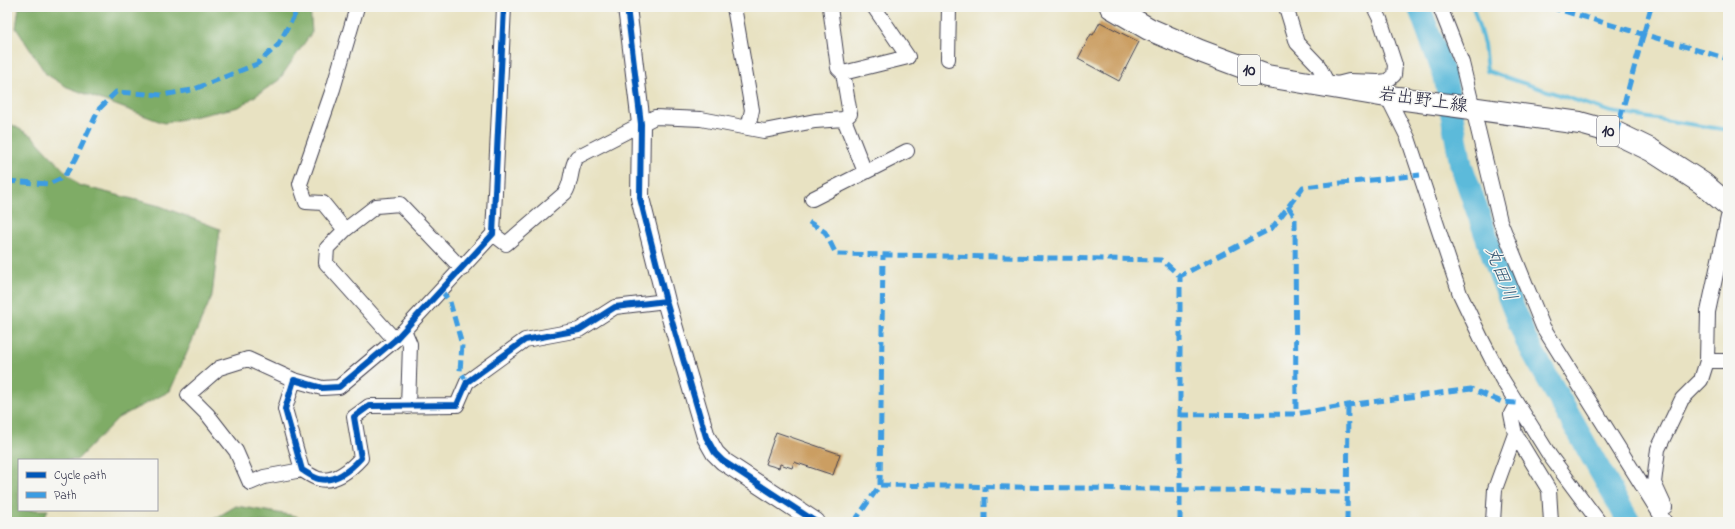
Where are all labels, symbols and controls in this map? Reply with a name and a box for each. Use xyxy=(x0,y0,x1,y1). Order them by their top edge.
road number: 10 xyxy=(1238,55,1260,85)
street label: 岩出野上線 xyxy=(1377,82,1469,120)
road number: 10 xyxy=(1597,116,1619,146)
water label: 丸田川 xyxy=(1477,243,1523,305)
legend xyxy=(18,459,158,511)
text: Cycle path xyxy=(54,467,106,486)
text: Path xyxy=(54,487,77,505)

